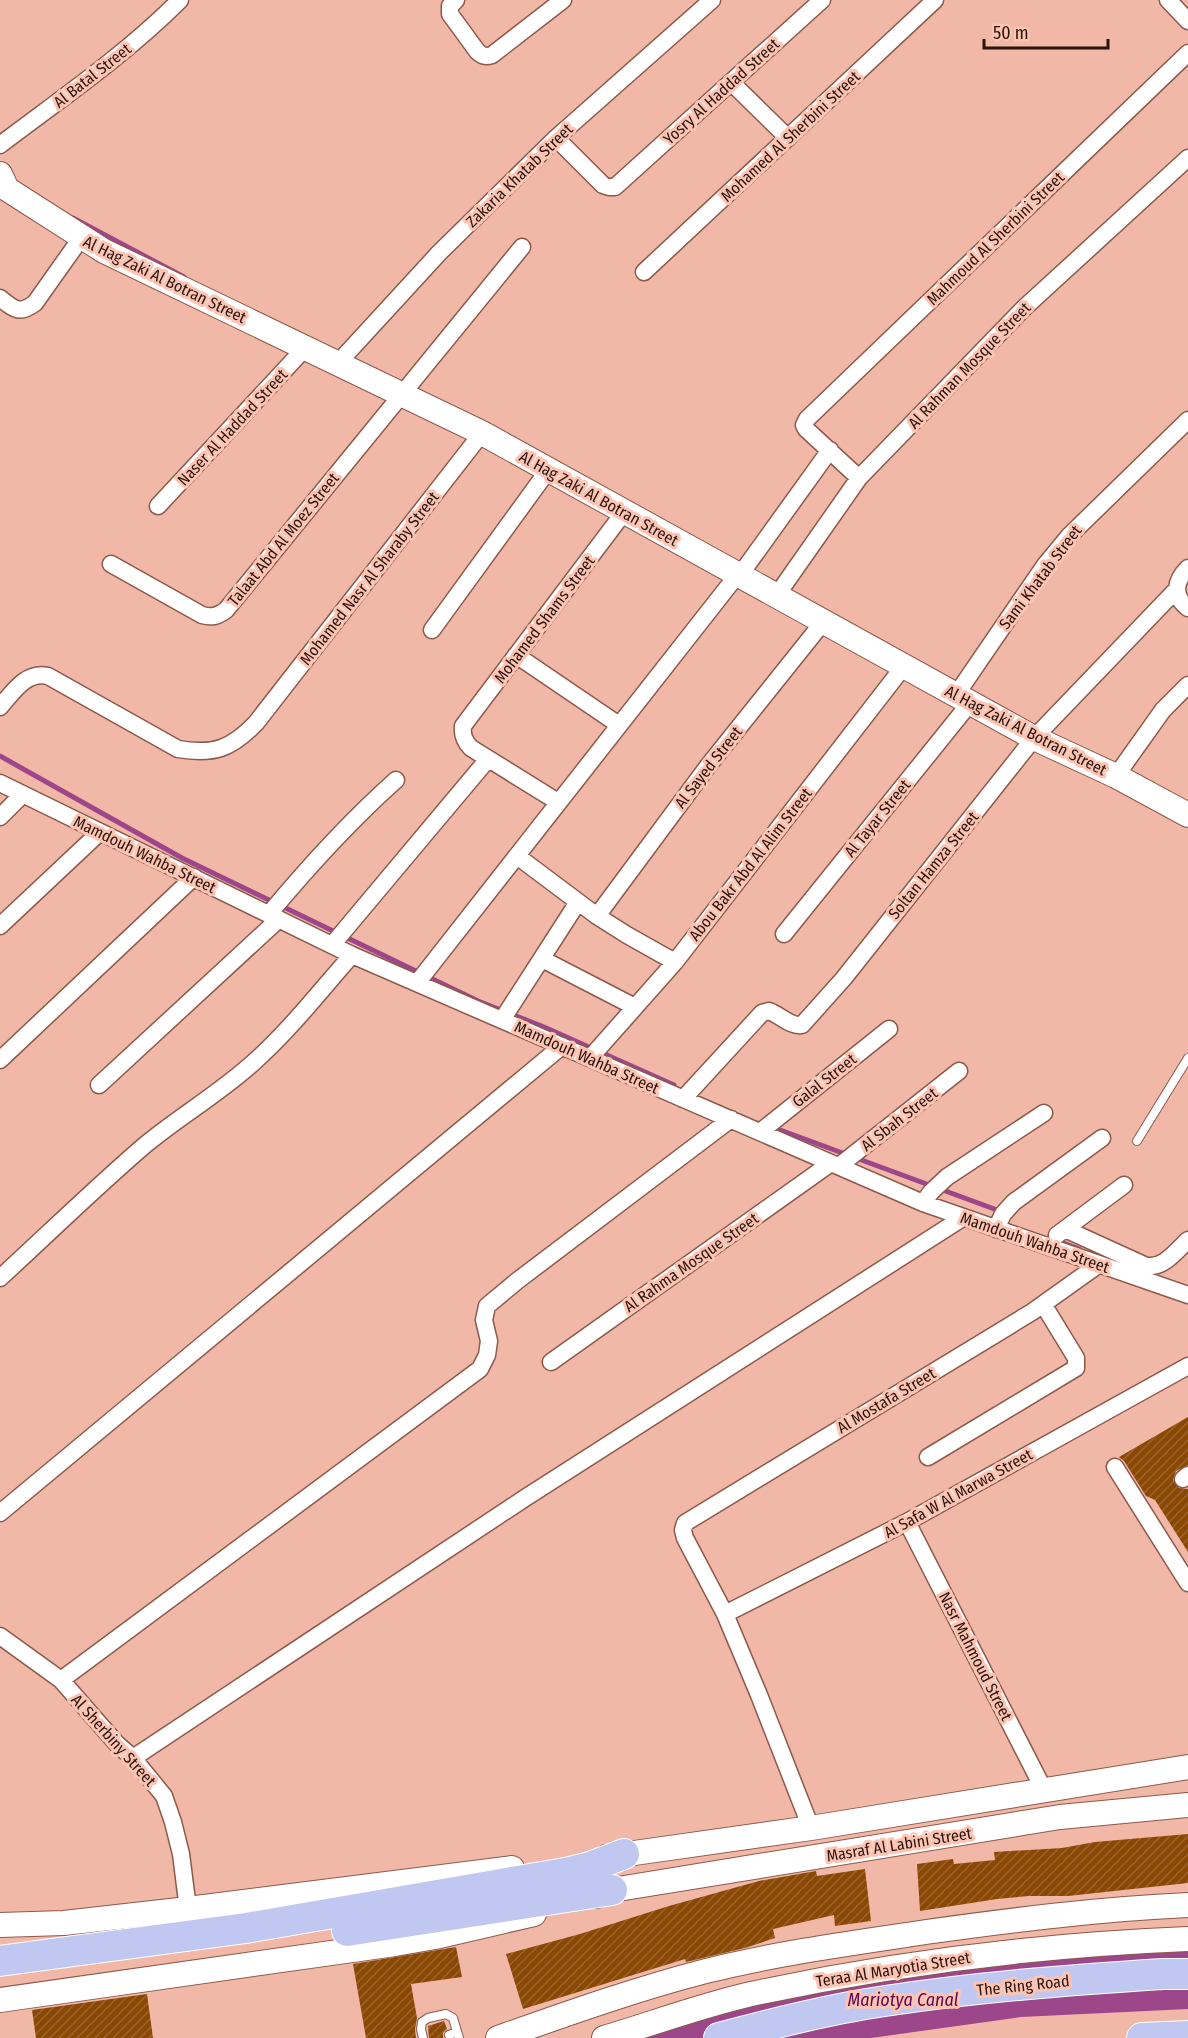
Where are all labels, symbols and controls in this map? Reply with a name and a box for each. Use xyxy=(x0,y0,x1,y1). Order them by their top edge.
scale bar xyxy=(984,12,1108,50)
text: 50 m xyxy=(993,22,1029,44)
street label: Yosry Al Haddad Street xyxy=(659,34,784,148)
street label: Al Batal Street xyxy=(50,39,135,112)
street label: Mohamed Al Sherbini Street xyxy=(717,67,864,206)
street label: Zakaria Khatab Street xyxy=(462,119,577,231)
street label: Mahmoud Al Sherbini Street xyxy=(923,167,1068,309)
street label: Al Hag Zaki Al Botran Street xyxy=(80,232,250,327)
street label: Al Rahman Mosque Street xyxy=(904,298,1035,432)
street label: Naser Al Haddad Street xyxy=(174,365,292,489)
street label: Al Hag Zaki Al Botran Street xyxy=(516,447,682,550)
street label: Talaat Abd Al Moez Street xyxy=(224,468,343,610)
street label: Mohamed Nasr Al Sharaby Street xyxy=(296,487,443,669)
street label: Sami Khatab Street xyxy=(995,521,1086,633)
street label: Mohamed Shams Street xyxy=(490,551,599,687)
street label: Al Hag Zaki Al Botran Street xyxy=(942,681,1110,780)
street label: Al Sayed Street xyxy=(671,722,747,812)
street label: Al Tayar Street xyxy=(840,775,915,861)
street label: Abou Bakr Abd Al Alim Street xyxy=(685,784,816,944)
street label: Soltan Hamza Street xyxy=(884,807,983,923)
street label: Mamdouh Wahba Street xyxy=(70,812,220,898)
street label: Mamdouh Wahba Street xyxy=(512,1017,663,1098)
street label: Galal Street xyxy=(789,1049,861,1111)
street label: Al Sbah Street xyxy=(857,1083,942,1155)
street label: Al Rahma Mosque Street xyxy=(620,1208,763,1316)
street label: Mamdouh Wahba Street xyxy=(958,1208,1112,1277)
street label: Al Mostafa Street xyxy=(834,1363,940,1437)
street label: Al Safa W Al Marwa Street xyxy=(881,1444,1036,1542)
street label: Nasr Mahmoud Street xyxy=(935,1589,1017,1724)
street label: Al Sherbiny Street xyxy=(67,1690,160,1791)
street label: Masraf Al Labini Street xyxy=(825,1824,974,1865)
street label: Teraa Al Maryotia Street xyxy=(815,1948,972,1991)
street label: The Ring Road xyxy=(976,1971,1070,2000)
water label: Mariotya Canal xyxy=(847,1989,959,2011)

